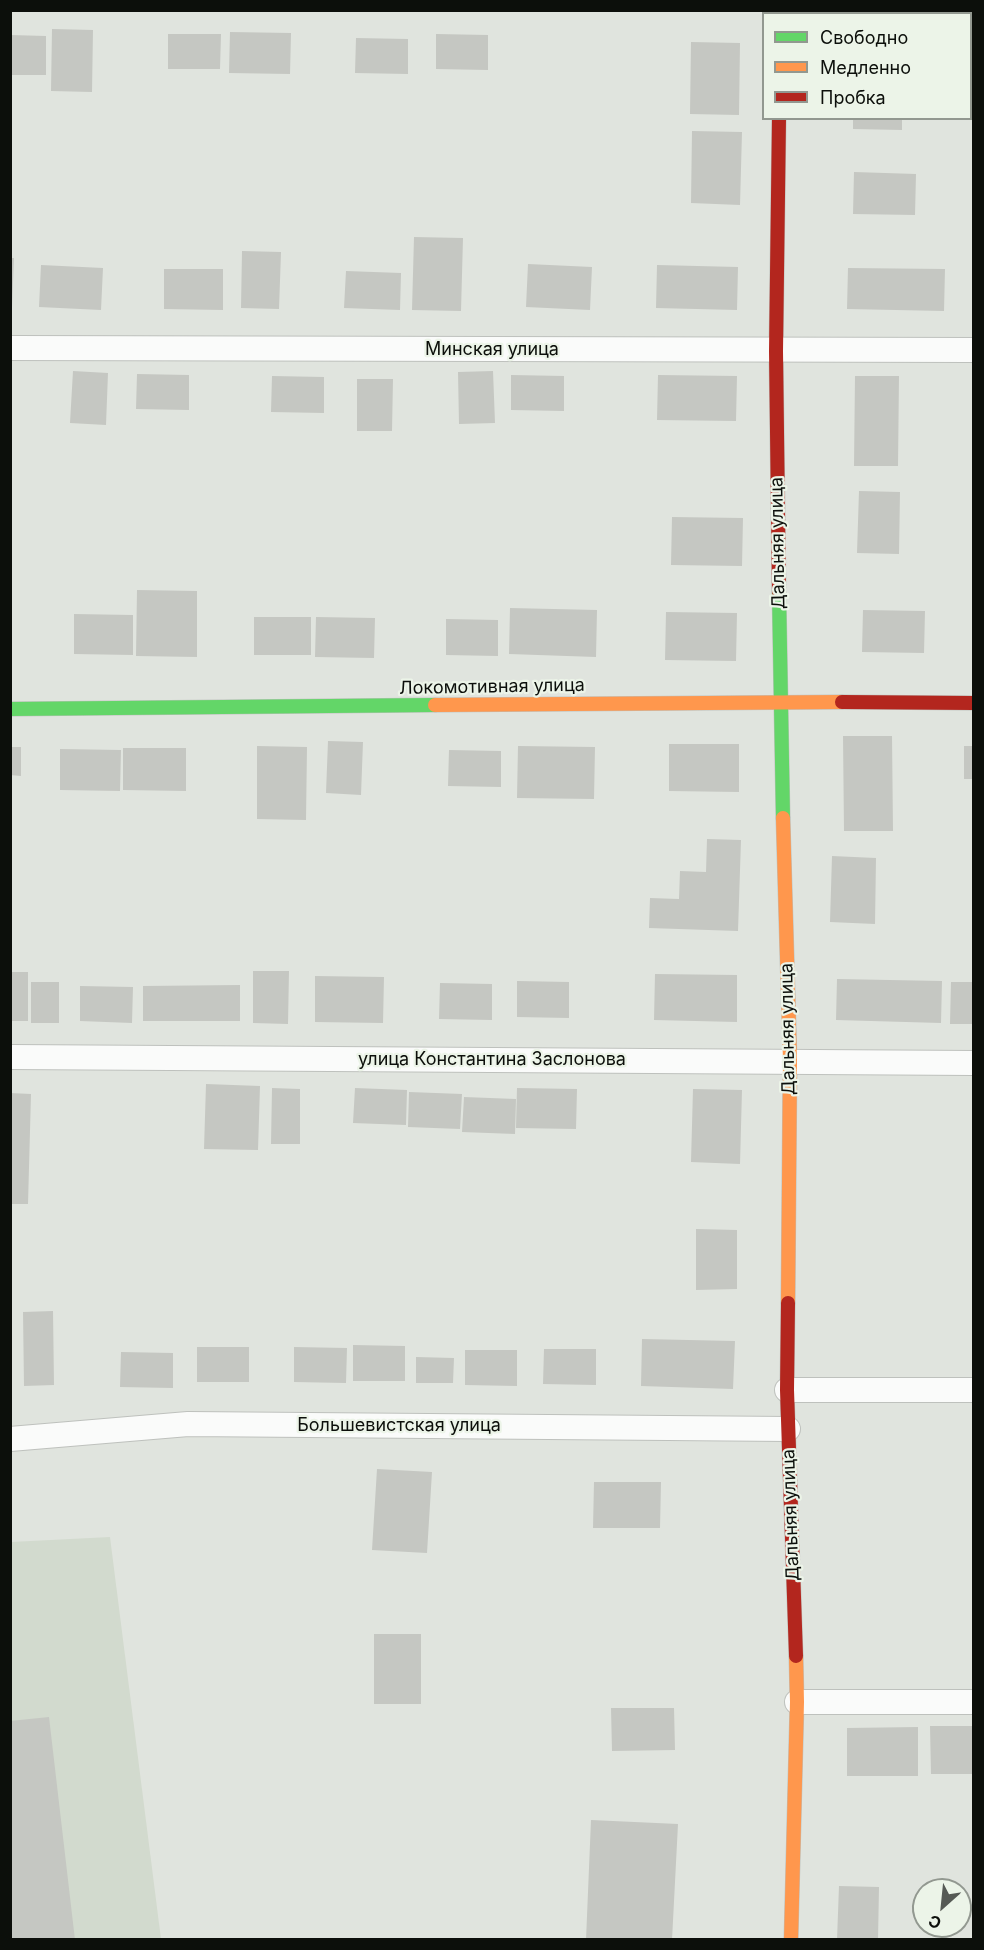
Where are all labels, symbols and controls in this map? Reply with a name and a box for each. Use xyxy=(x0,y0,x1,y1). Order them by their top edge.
legend xyxy=(762,12,972,120)
text: Свободно xyxy=(820,27,908,48)
text: Медленно xyxy=(820,57,911,78)
text: Пробка xyxy=(820,87,886,108)
street label: Минская улица xyxy=(425,339,559,361)
street label: Дальняя улица xyxy=(766,477,790,609)
street label: Локомотивная улица xyxy=(399,675,585,699)
street label: Дальняя улица xyxy=(776,963,800,1095)
street label: улица Константина Заслонова xyxy=(358,1049,626,1071)
street label: Большевистская улица xyxy=(297,1415,501,1437)
street label: Дальняя улица xyxy=(778,1449,804,1581)
north arrow xyxy=(912,1878,972,1938)
text: С xyxy=(925,1911,945,1934)

